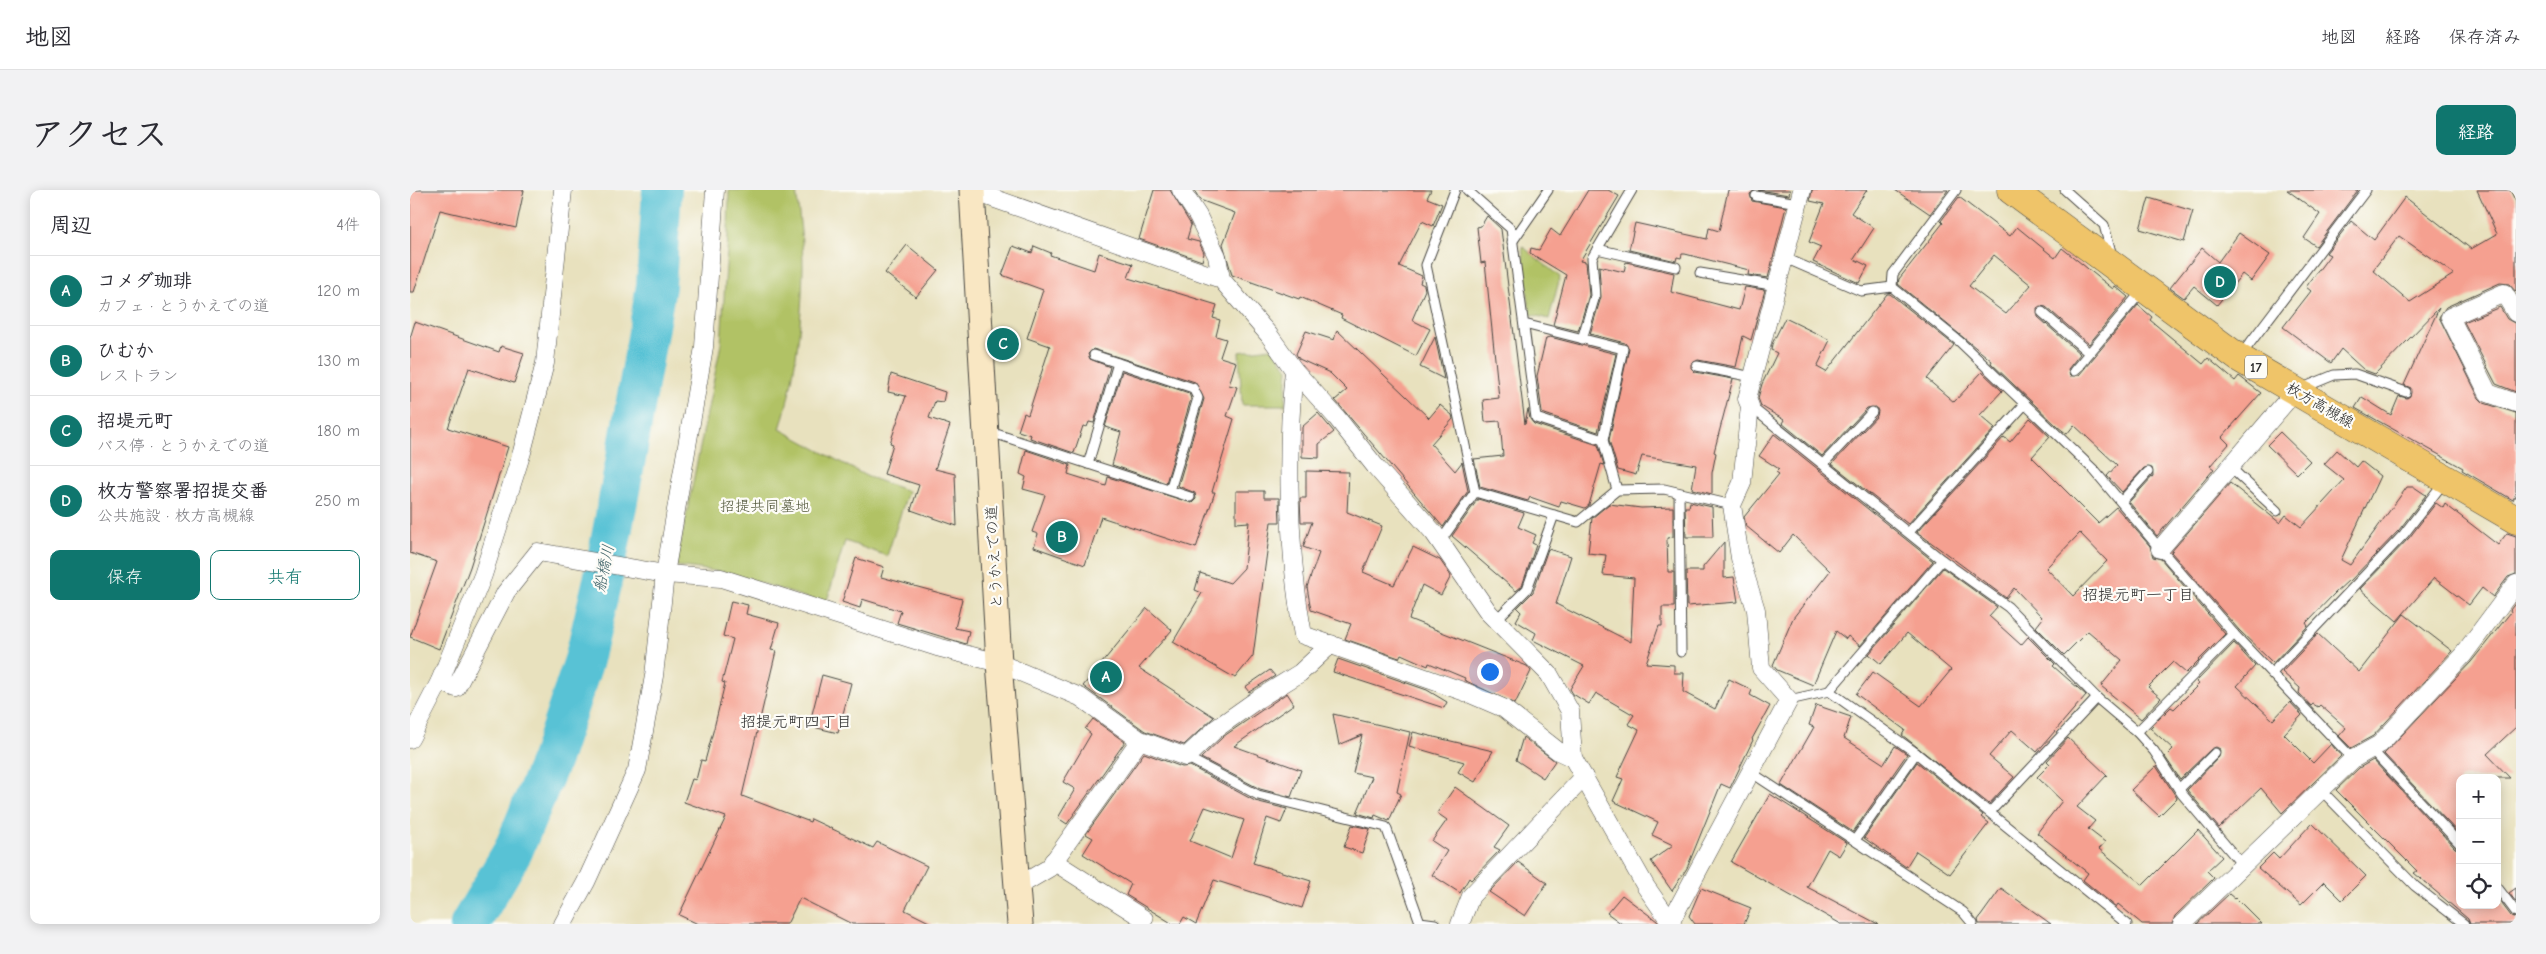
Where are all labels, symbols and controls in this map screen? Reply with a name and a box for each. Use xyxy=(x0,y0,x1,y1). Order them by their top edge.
text: 地図 xyxy=(25,23,73,51)
text: 地図 xyxy=(2321,27,2357,48)
text: 経路 xyxy=(2385,27,2421,48)
text: 保存済み xyxy=(2449,27,2521,48)
button: 経路 xyxy=(2436,105,2516,155)
text: アクセス xyxy=(30,114,168,155)
text: 周辺 xyxy=(50,213,92,237)
text: 4件 xyxy=(336,216,360,234)
pin: D xyxy=(2204,263,2236,301)
text: コメダ珈琲 xyxy=(97,270,192,292)
text: A xyxy=(62,282,70,300)
text: 120 m xyxy=(317,282,360,300)
text: カフェ · とうかえでの道 xyxy=(97,297,269,315)
pin: C xyxy=(987,325,1019,363)
text: ひむか xyxy=(97,340,154,362)
text: B xyxy=(61,352,71,370)
text: 130 m xyxy=(317,352,360,370)
road number: 17 xyxy=(2245,356,2267,378)
text: レストラン xyxy=(97,367,178,385)
street label: 枚方高槻線 xyxy=(2283,378,2357,432)
text: 招堤元町 xyxy=(97,410,173,432)
text: C xyxy=(61,422,71,440)
text: 180 m xyxy=(317,422,360,440)
text: バス停 · とうかえでの道 xyxy=(97,437,269,455)
text: 枚方警察署招提交番 xyxy=(97,480,268,502)
text: D xyxy=(61,492,71,510)
text: 250 m xyxy=(315,492,360,510)
park label: 招提共同墓地 xyxy=(720,497,810,515)
street label: とうかえでの道 xyxy=(982,505,1006,609)
text: 公共施設 · 枚方高槻線 xyxy=(97,507,255,525)
pin: B xyxy=(1046,518,1078,556)
water label: 船橋川 xyxy=(590,543,618,594)
button: 保存 xyxy=(50,550,200,600)
button: 共有 xyxy=(210,550,360,600)
district label: 招提元町一丁目 xyxy=(2082,586,2194,604)
pin: A xyxy=(1090,658,1122,696)
your location xyxy=(1477,659,1503,685)
district label: 招提元町四丁目 xyxy=(740,713,852,731)
map controls xyxy=(2456,774,2501,909)
button: + xyxy=(2456,774,2501,819)
button: − xyxy=(2456,819,2501,864)
button: locate xyxy=(2456,864,2501,909)

